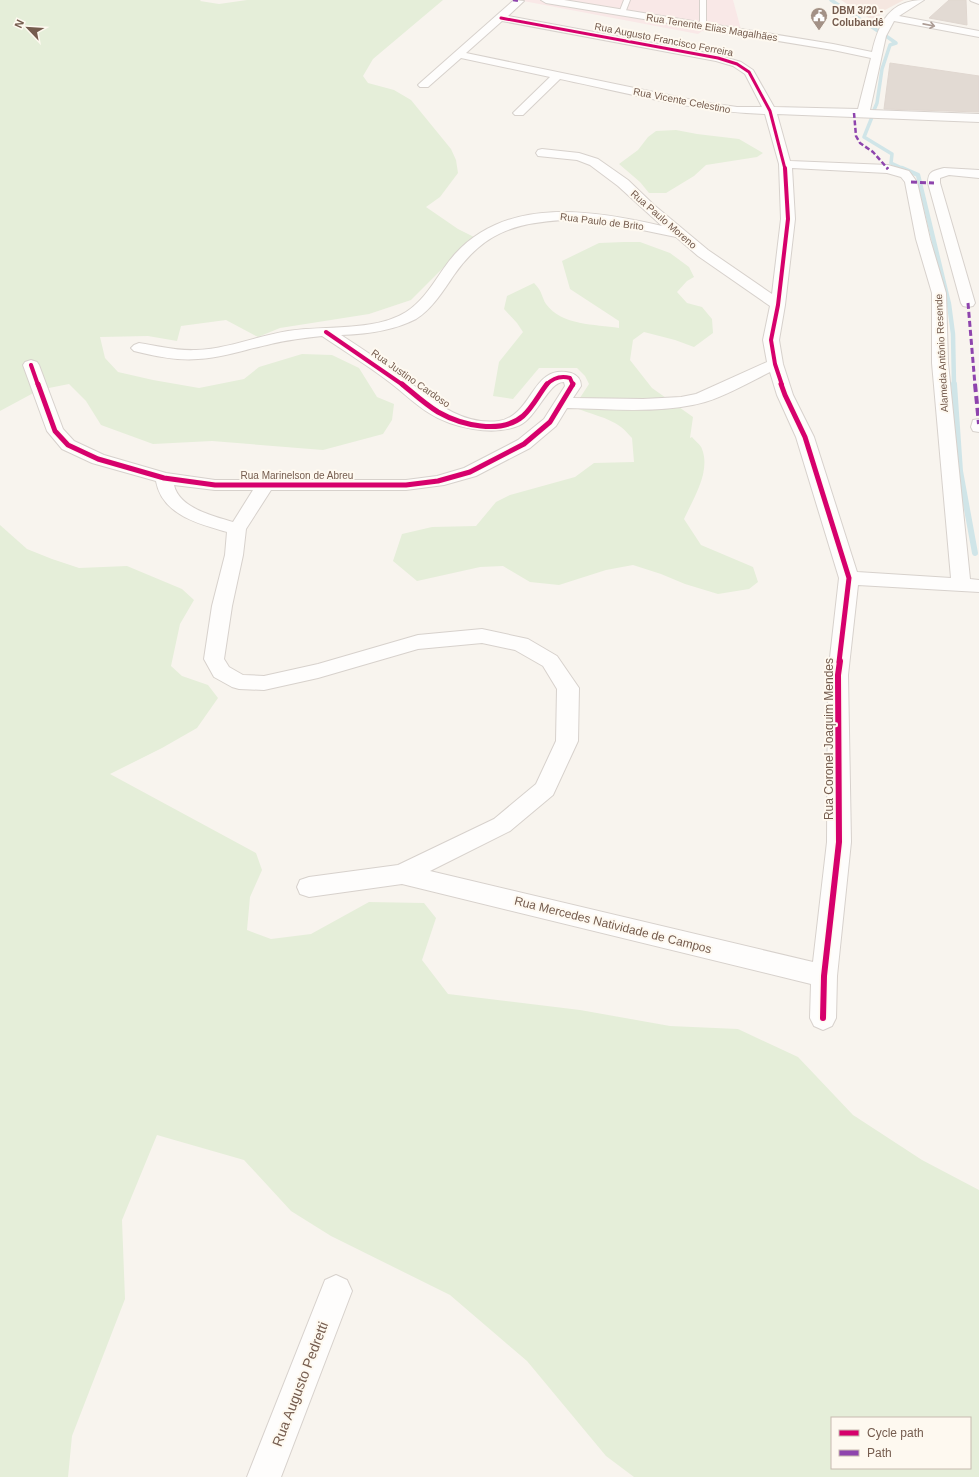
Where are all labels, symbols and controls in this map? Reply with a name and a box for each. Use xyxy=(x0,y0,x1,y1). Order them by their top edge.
place label: DBM 3/20 - Colubandê xyxy=(832,5,884,28)
public building icon: DBM 3/20 - Colubandê xyxy=(809,6,829,31)
north arrow xyxy=(8,8,48,48)
street label: Rua Tenente Elias Magalhães xyxy=(646,12,778,43)
text: N xyxy=(12,18,26,30)
street label: Rua Augusto Francisco Ferreira xyxy=(594,21,735,58)
one-way arrow xyxy=(922,21,935,29)
street label: Rua Vicente Celestino xyxy=(632,86,732,115)
street label: Rua Paulo Moreno xyxy=(629,188,699,251)
street label: Rua Paulo de Brito xyxy=(560,211,645,232)
street label: Alameda Antônio Resende xyxy=(933,293,950,412)
street label: Rua Justino Cardoso xyxy=(369,347,452,410)
street label: Rua Marinelson de Abreu xyxy=(241,470,353,481)
street label: Rua Coronel Joaquim Mendes xyxy=(822,658,836,820)
street label: Rua Mercedes Natividade de Campos xyxy=(513,894,713,956)
street label: Rua Augusto Pedretti xyxy=(269,1319,331,1449)
legend xyxy=(831,1417,971,1469)
text: Cycle path xyxy=(867,1426,924,1440)
text: Path xyxy=(867,1446,892,1460)

